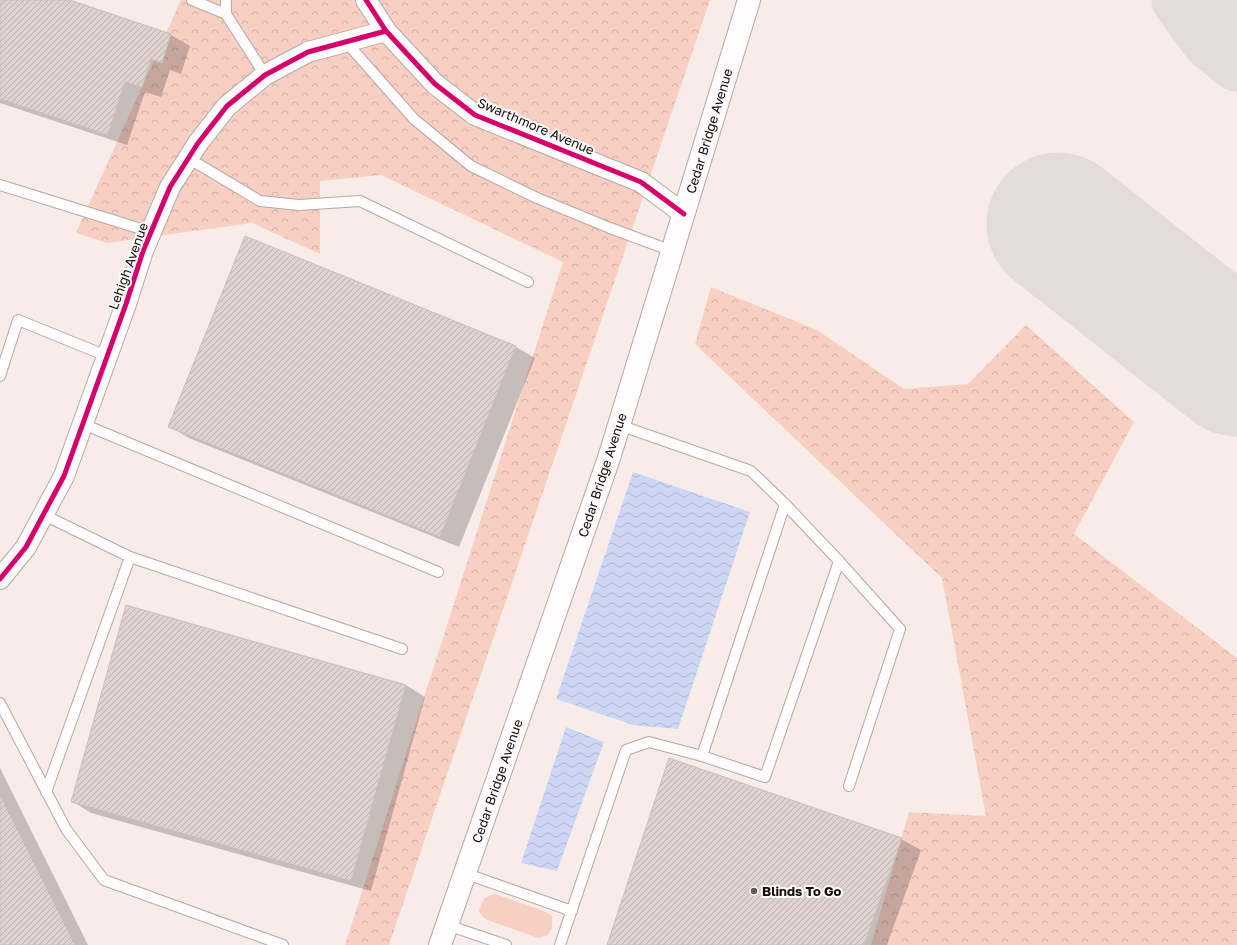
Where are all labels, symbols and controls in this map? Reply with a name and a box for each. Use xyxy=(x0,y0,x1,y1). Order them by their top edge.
street label: Cedar Bridge Avenue xyxy=(682,67,736,195)
street label: Swarthmore Avenue xyxy=(475,94,597,158)
street label: Lehigh Avenue xyxy=(105,220,151,312)
street label: Cedar Bridge Avenue xyxy=(574,411,630,539)
street label: Cedar Bridge Avenue xyxy=(468,717,526,845)
place label: Blinds To Go xyxy=(762,883,841,899)
marker: Blinds To Go xyxy=(749,886,759,896)

